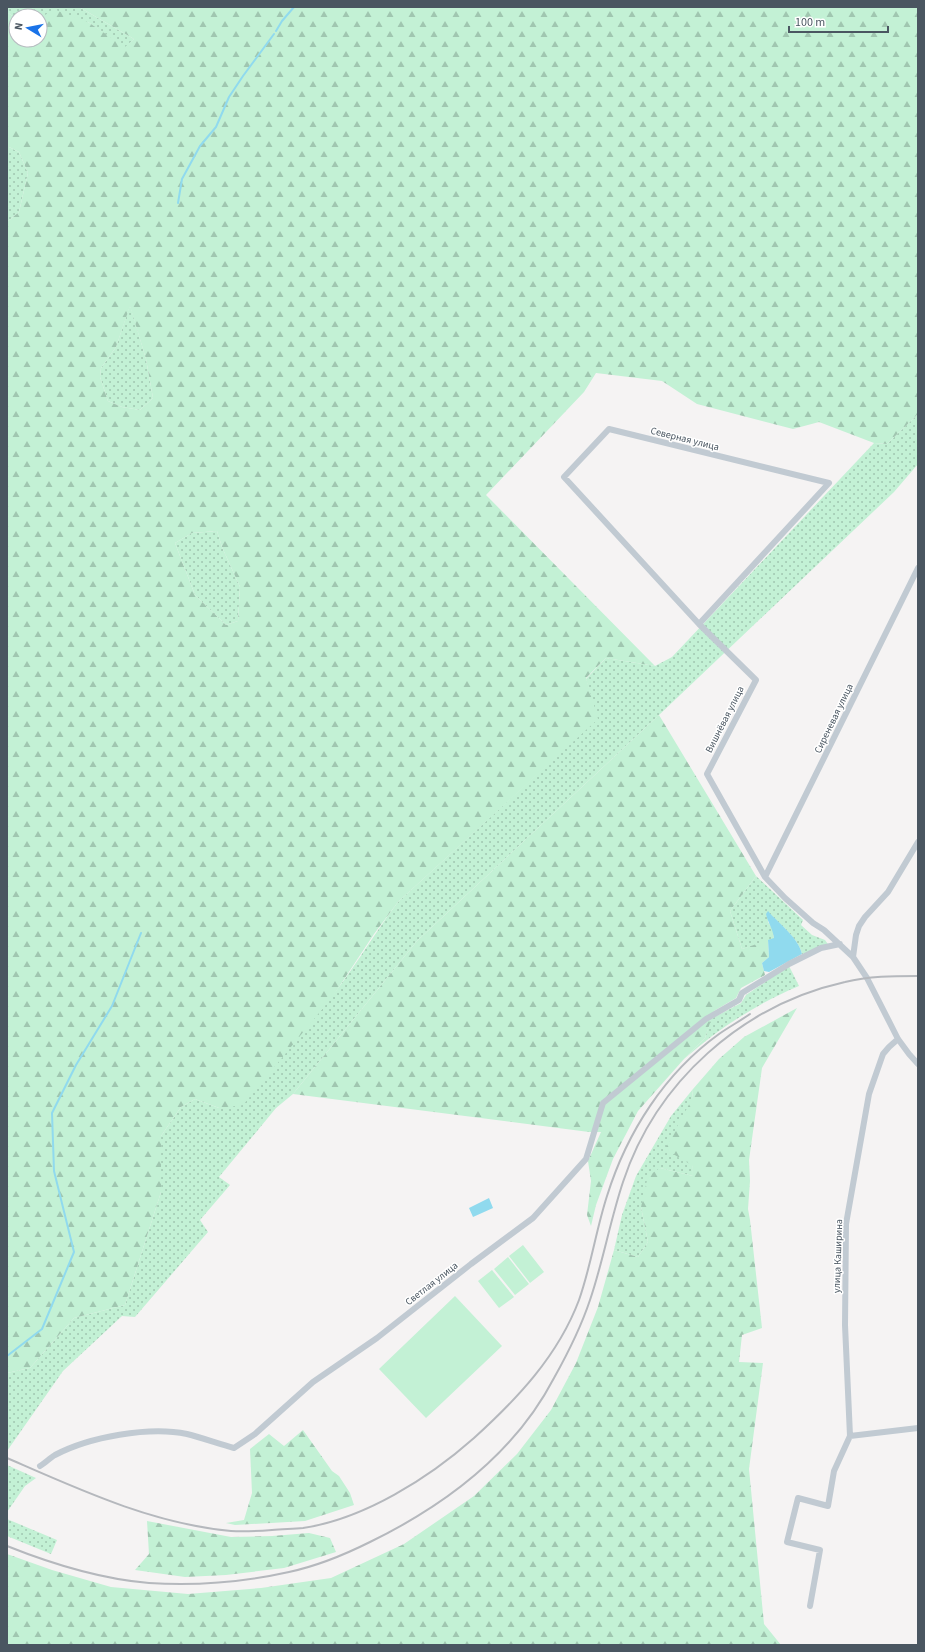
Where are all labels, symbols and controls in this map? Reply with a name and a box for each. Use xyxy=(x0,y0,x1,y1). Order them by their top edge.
north arrow xyxy=(8,8,48,48)
scale bar xyxy=(789,8,888,34)
text: 100 m xyxy=(795,14,825,31)
text: N xyxy=(11,21,27,31)
street label: Северная улица xyxy=(649,424,721,454)
street label: Сиреневая улица xyxy=(811,681,857,756)
street label: Вишнёвая улица xyxy=(702,684,748,755)
street label: улица Каширина xyxy=(830,1219,846,1293)
street label: Светлая улица xyxy=(402,1259,461,1309)

